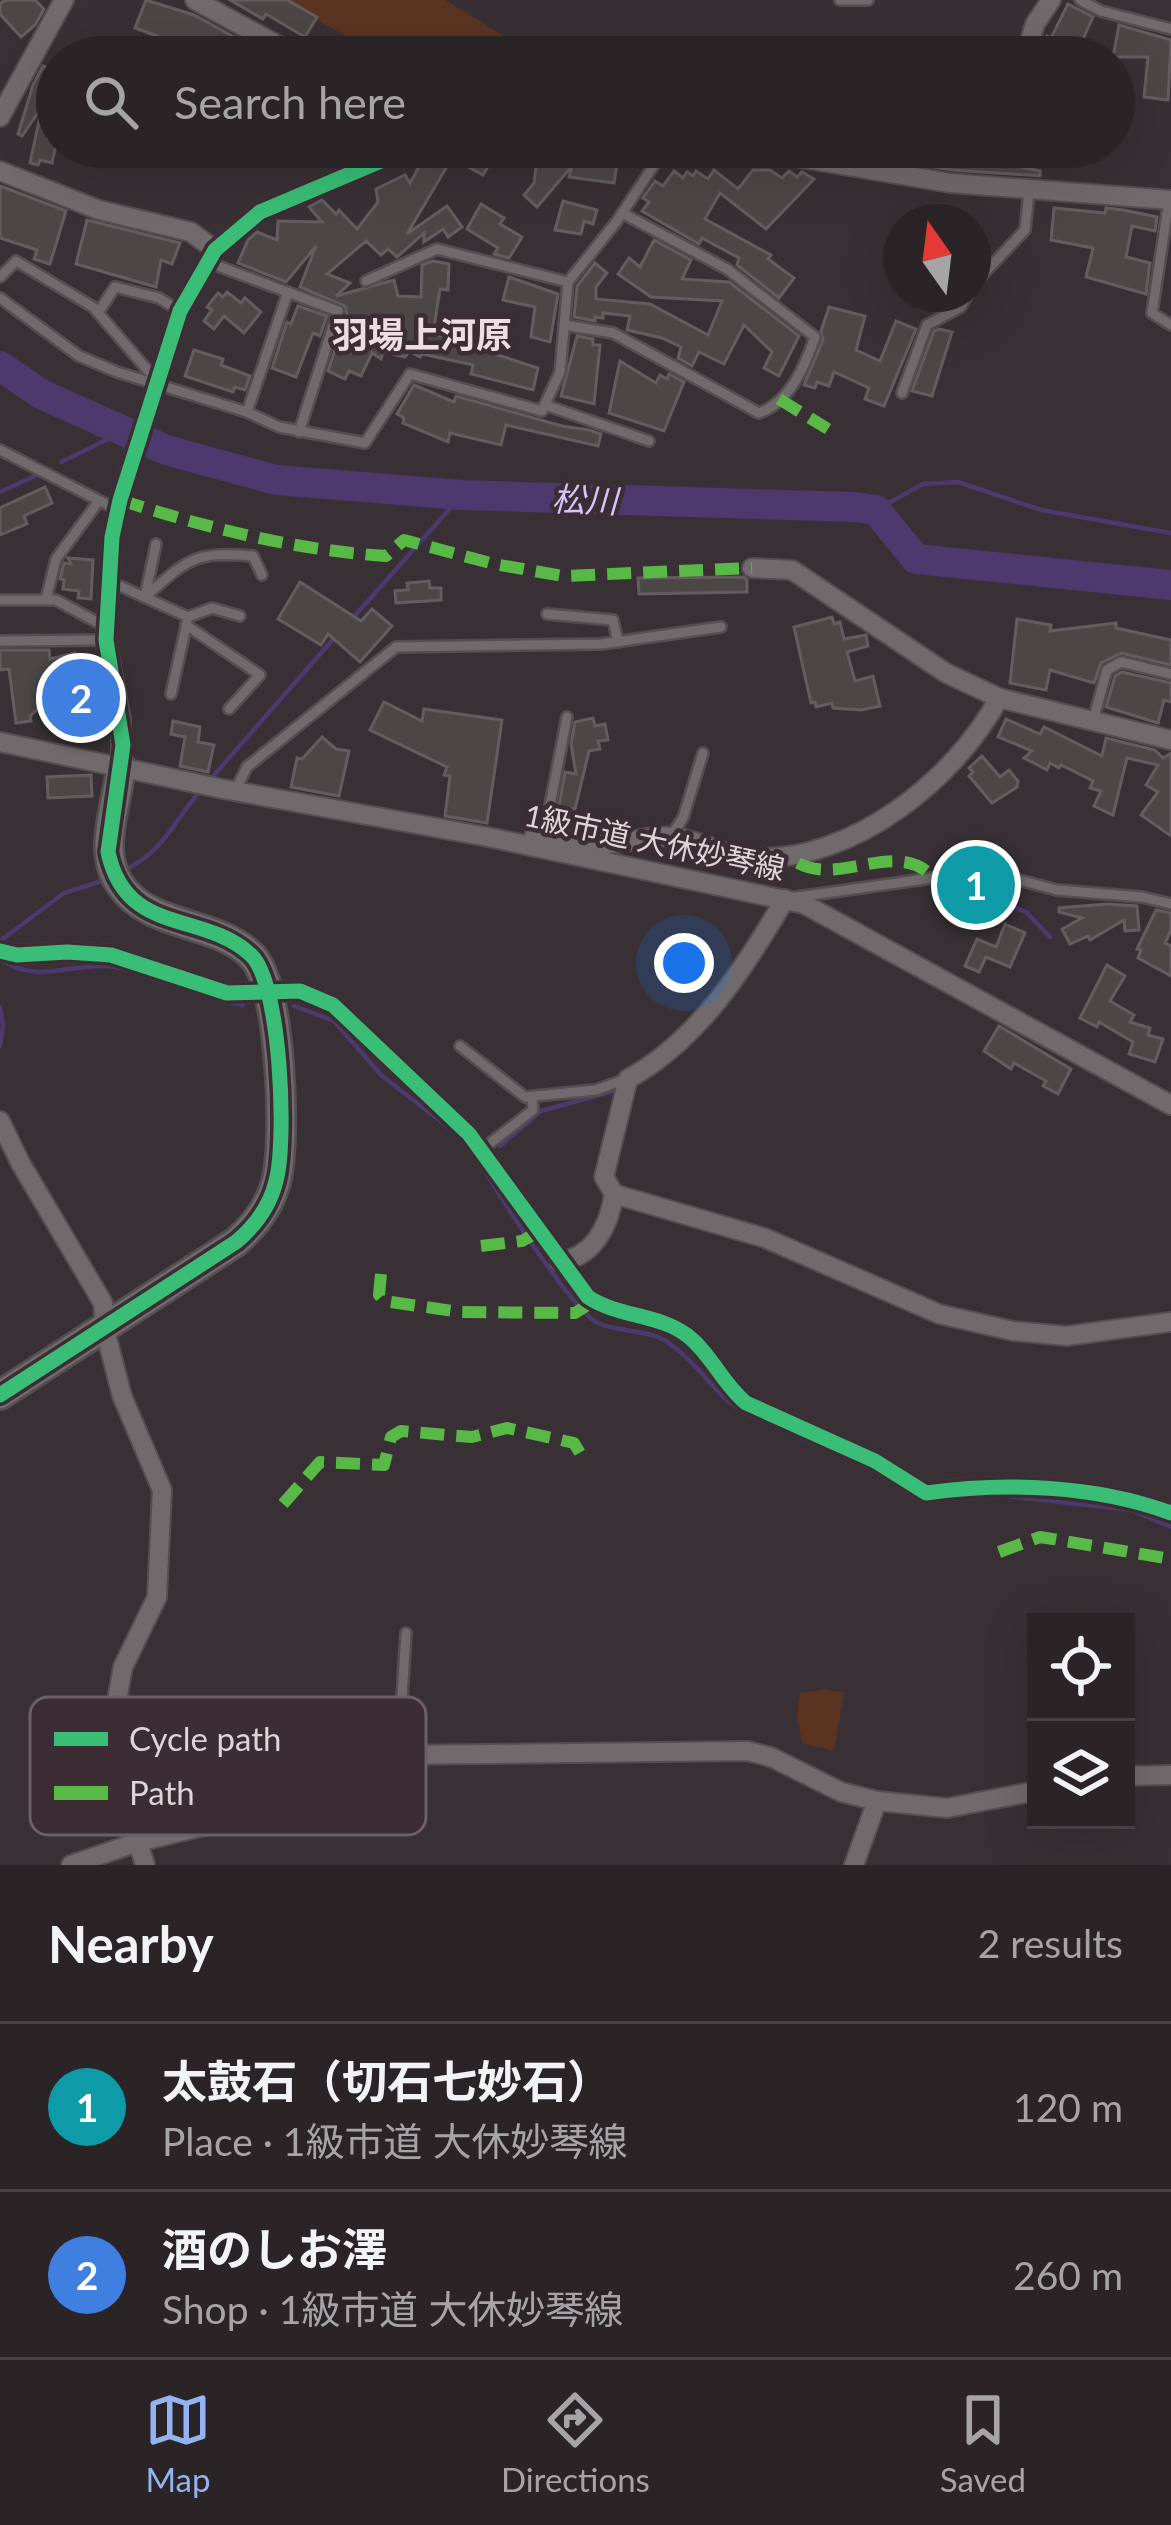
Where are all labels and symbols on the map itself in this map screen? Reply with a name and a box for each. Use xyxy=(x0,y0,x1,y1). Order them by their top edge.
north arrow xyxy=(883,204,991,312)
district label: 羽場上河原 xyxy=(332,312,512,356)
water label: 松川 xyxy=(551,478,622,520)
pin: 2 xyxy=(42,653,120,743)
street label: 1級市道 大休妙琴線 xyxy=(522,796,788,886)
pin: 1 xyxy=(937,840,1015,930)
your location xyxy=(654,933,714,993)
legend xyxy=(30,1697,426,1835)
text: Cycle path xyxy=(129,1718,281,1758)
text: Path xyxy=(129,1772,195,1812)

